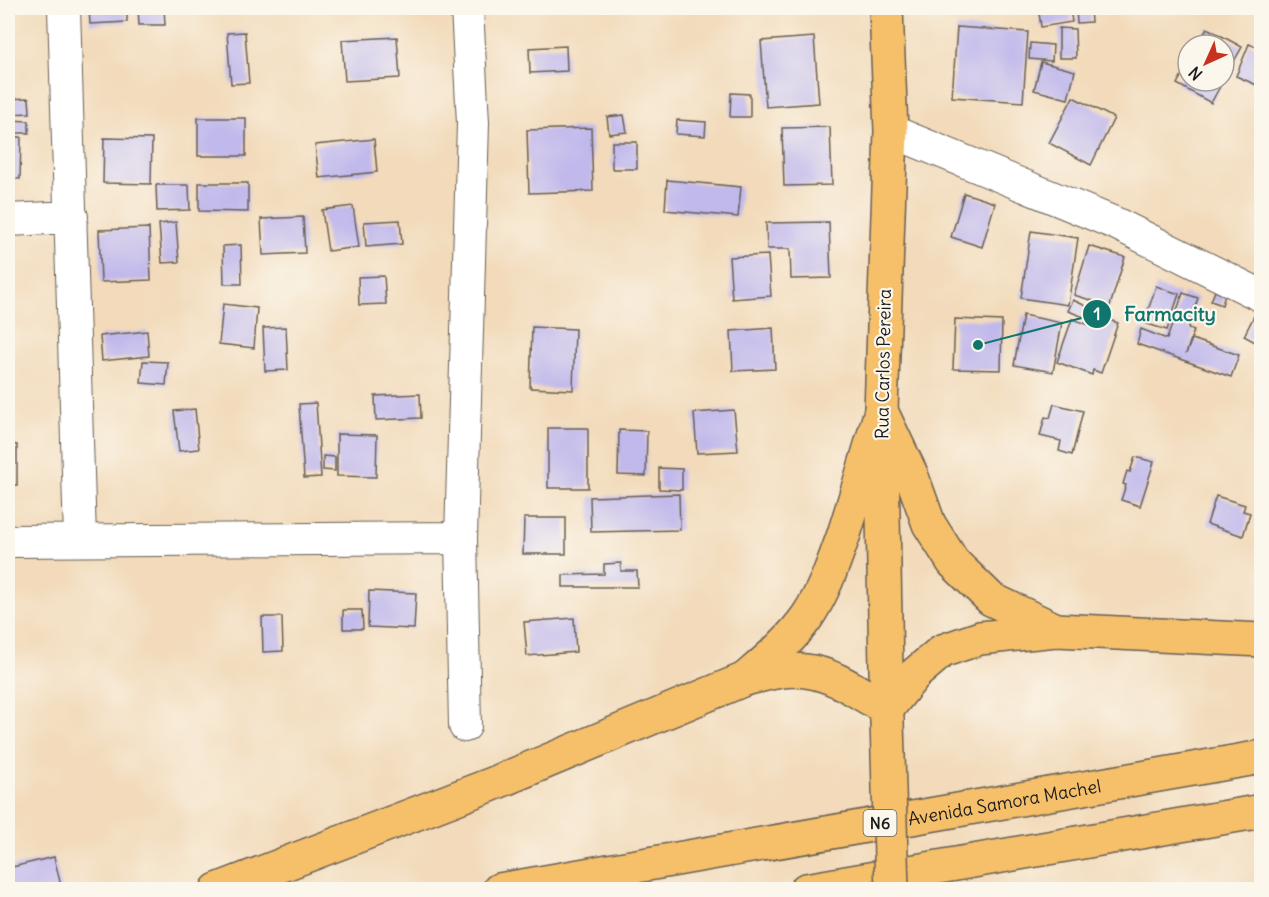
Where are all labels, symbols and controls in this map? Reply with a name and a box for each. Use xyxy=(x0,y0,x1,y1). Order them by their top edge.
north arrow xyxy=(1176,33,1236,93)
text: N xyxy=(1184,63,1206,85)
street label: Rua Carlos Pereira xyxy=(870,289,896,439)
callout: Farmacity xyxy=(1082,295,1228,333)
text: Farmacity xyxy=(1124,301,1216,326)
text: 1 xyxy=(1093,302,1101,325)
street label: Avenida Samora Machel xyxy=(906,774,1103,830)
road number: N6 xyxy=(864,810,896,836)

